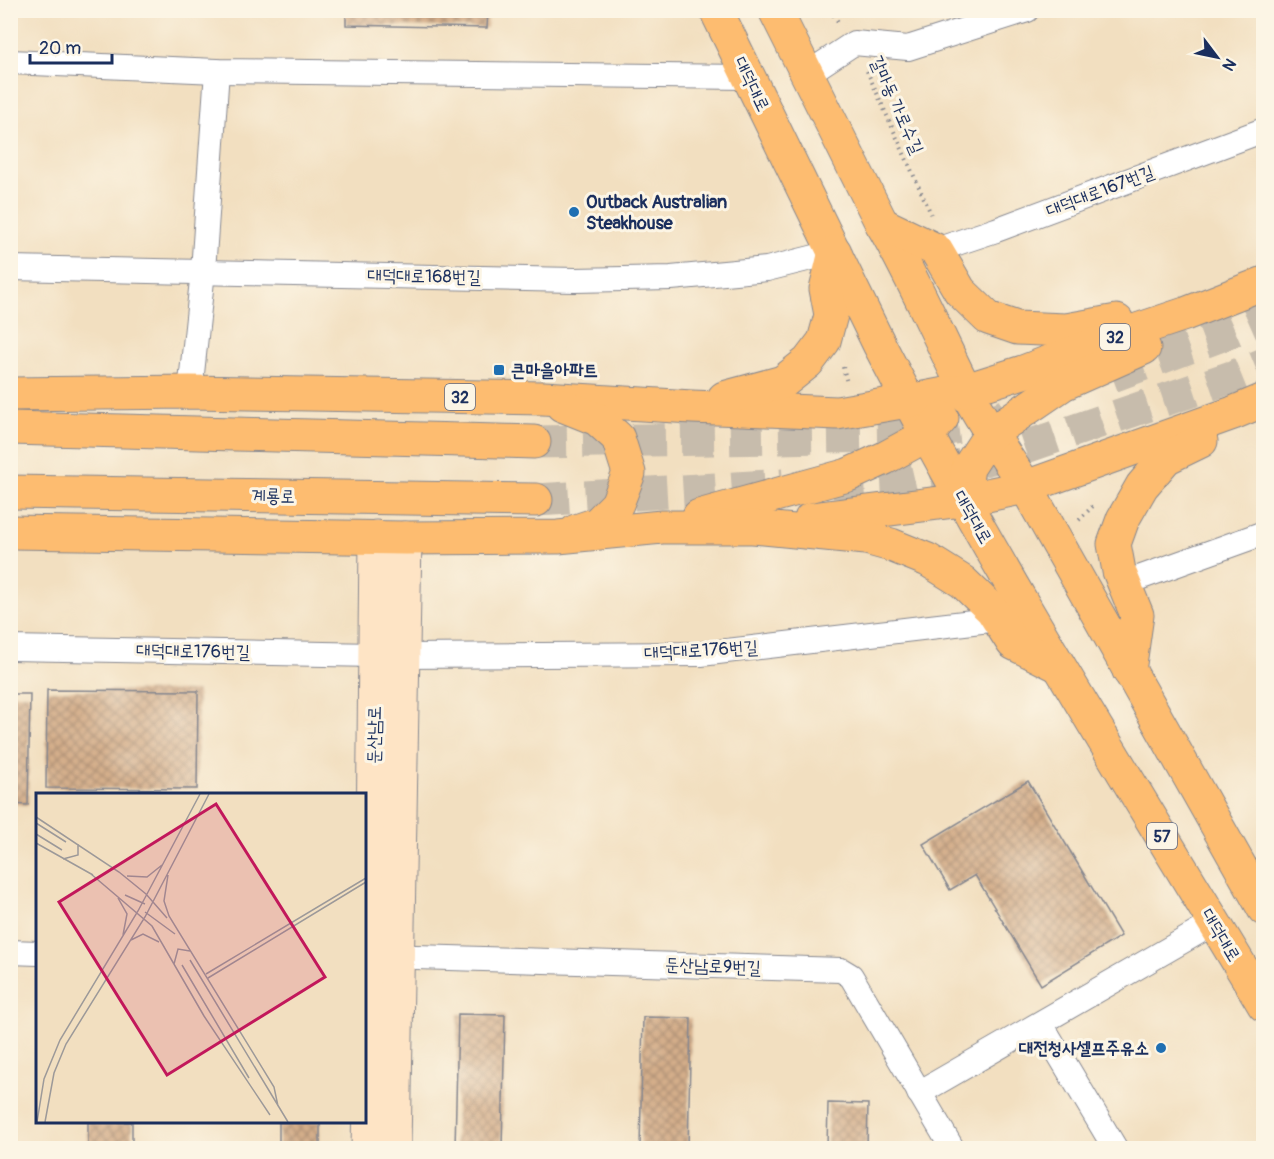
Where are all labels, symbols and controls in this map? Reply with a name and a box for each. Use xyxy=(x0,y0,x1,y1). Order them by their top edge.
scale bar xyxy=(30,27,112,65)
north arrow xyxy=(1187,27,1247,87)
text: 20 m xyxy=(39,37,81,60)
street label: 갈마동 가로수길 xyxy=(865,52,929,158)
street label: 대덕대로 xyxy=(729,53,775,115)
text: N xyxy=(1217,55,1240,74)
street label: 대덕대로167번길 xyxy=(1043,160,1158,223)
place label: Outback Australian Steakhouse xyxy=(586,191,727,235)
marker: Outback Australian Steakhouse xyxy=(567,205,581,219)
street label: 대덕대로168번길 xyxy=(367,264,481,289)
road number: 32 xyxy=(1100,324,1130,350)
place label: 큰마을아파트 xyxy=(511,359,598,382)
marker: 큰마을아파트 xyxy=(492,363,506,377)
road number: 32 xyxy=(445,384,475,410)
street label: 계룡로 xyxy=(251,485,295,508)
street label: 대덕대로 xyxy=(948,486,997,548)
street label: 대덕대로176번길 xyxy=(644,636,759,665)
street label: 대덕대로176번길 xyxy=(136,639,251,664)
street label: 둔산남로 xyxy=(362,706,387,764)
inset map xyxy=(36,793,366,1123)
road number: 57 xyxy=(1147,823,1177,849)
street label: 대덕대로 xyxy=(1196,905,1245,966)
street label: 둔산남로9번길 xyxy=(665,953,762,980)
place label: 대전청사셀프주유소 xyxy=(1019,1037,1149,1060)
marker: 대전청사셀프주유소 xyxy=(1154,1041,1168,1055)

